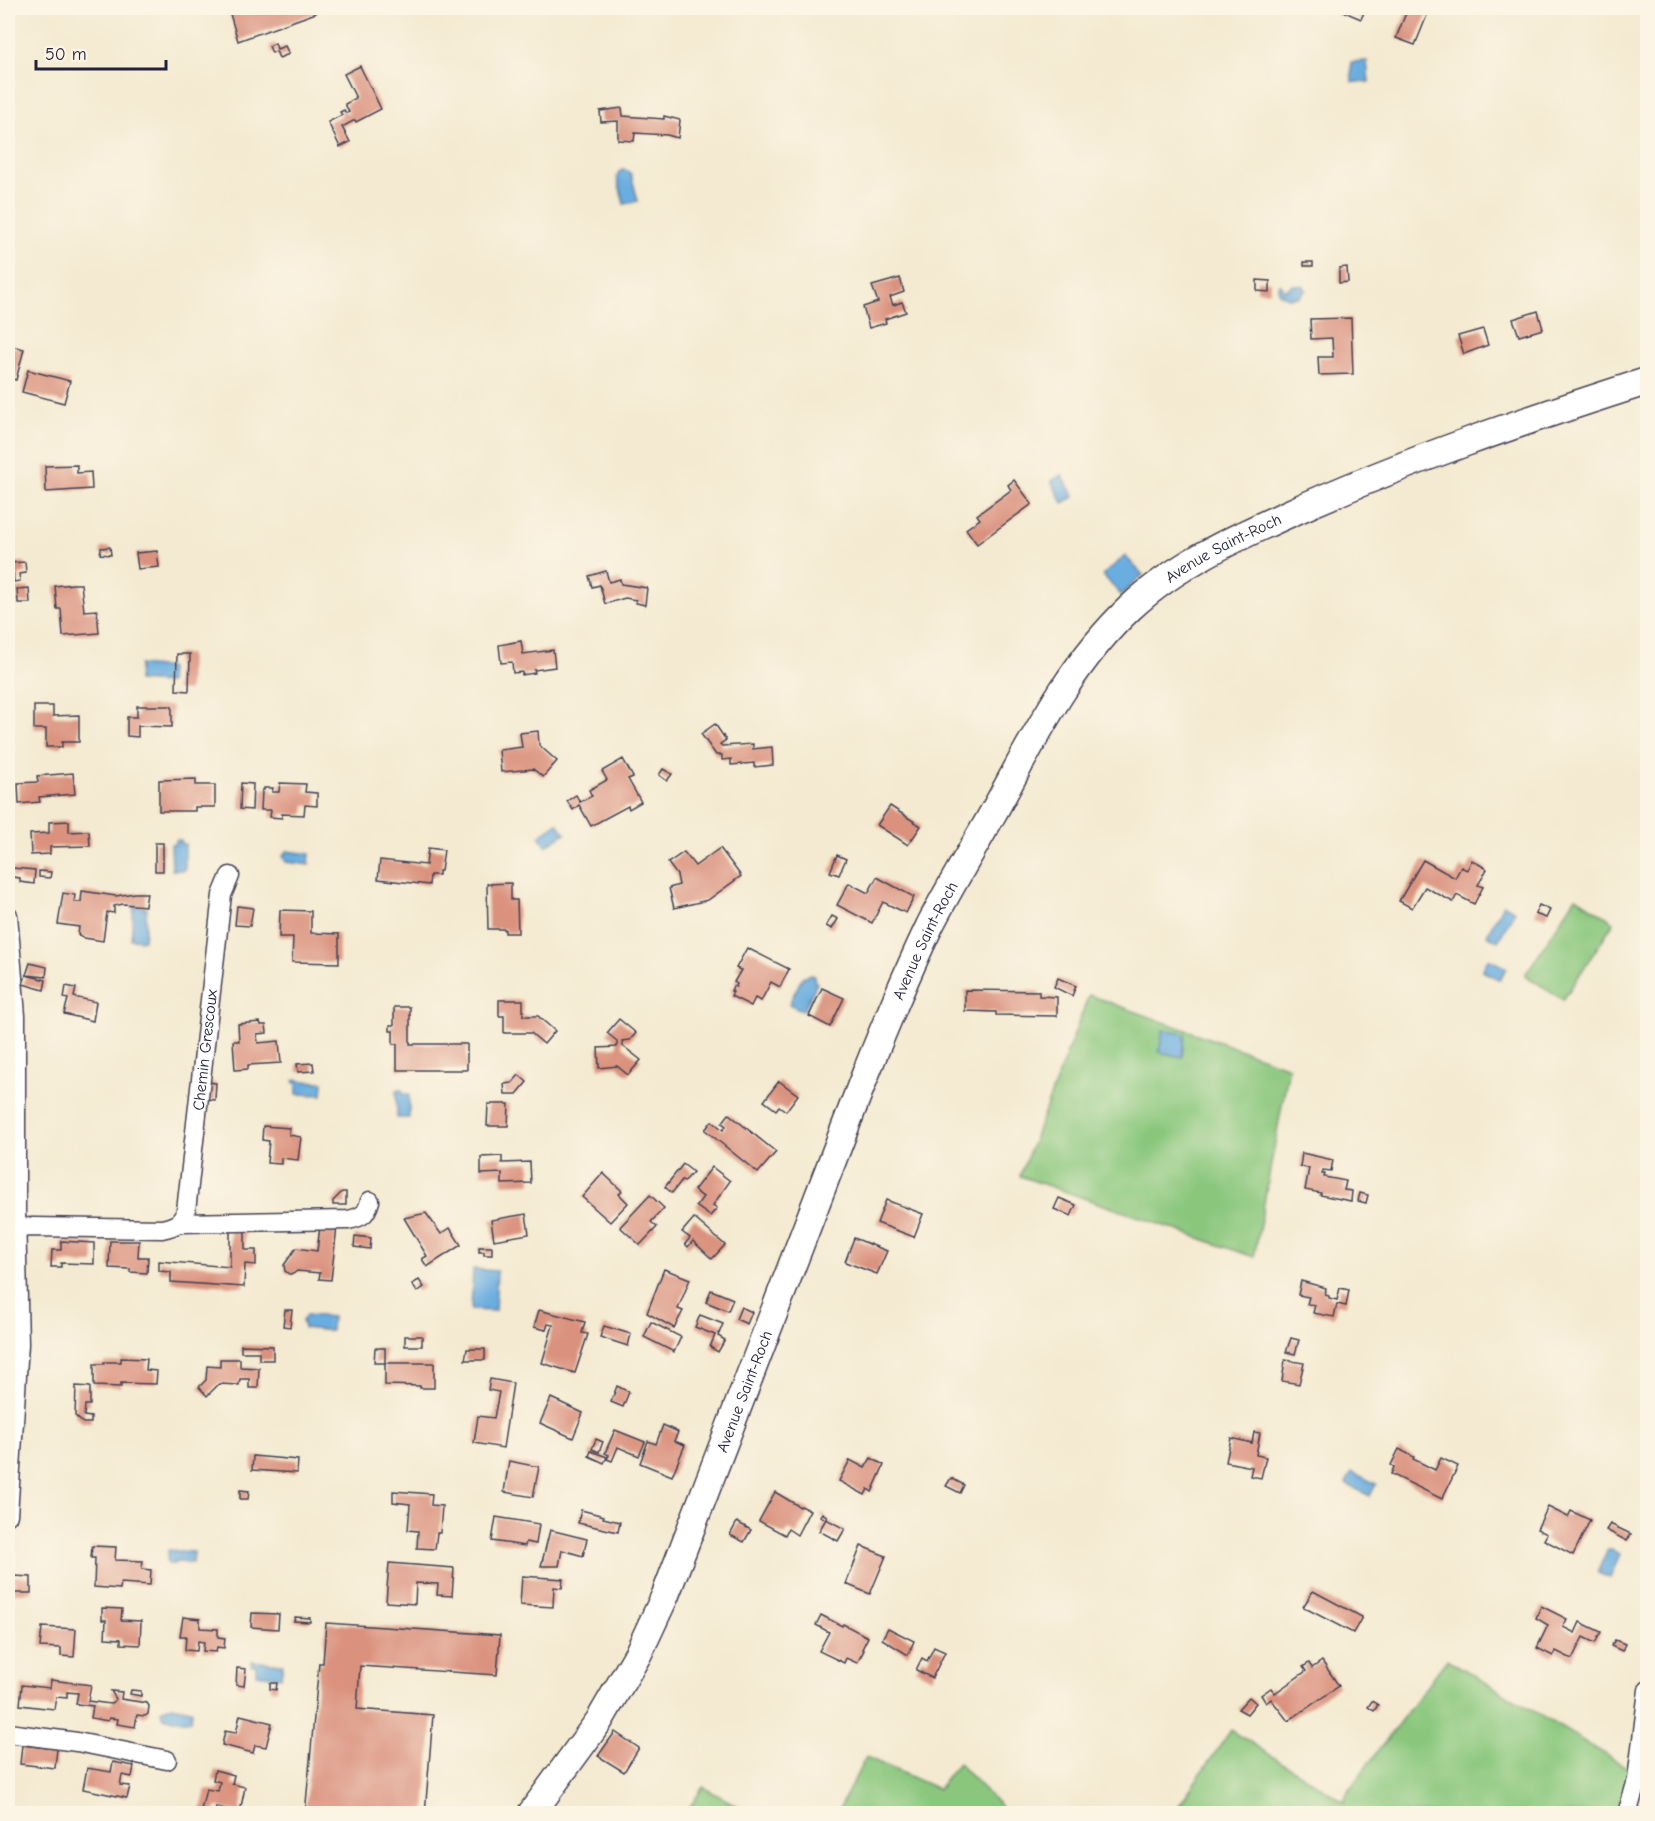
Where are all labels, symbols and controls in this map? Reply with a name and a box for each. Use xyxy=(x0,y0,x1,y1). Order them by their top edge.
scale bar xyxy=(36,33,166,71)
text: 50 m xyxy=(45,44,87,65)
street label: Avenue Saint-Roch xyxy=(1162,510,1284,587)
street label: Avenue Saint-Roch xyxy=(889,879,962,1002)
street label: Chemin Grescoux xyxy=(190,988,221,1111)
street label: Avenue Saint-Roch xyxy=(713,1328,776,1455)

